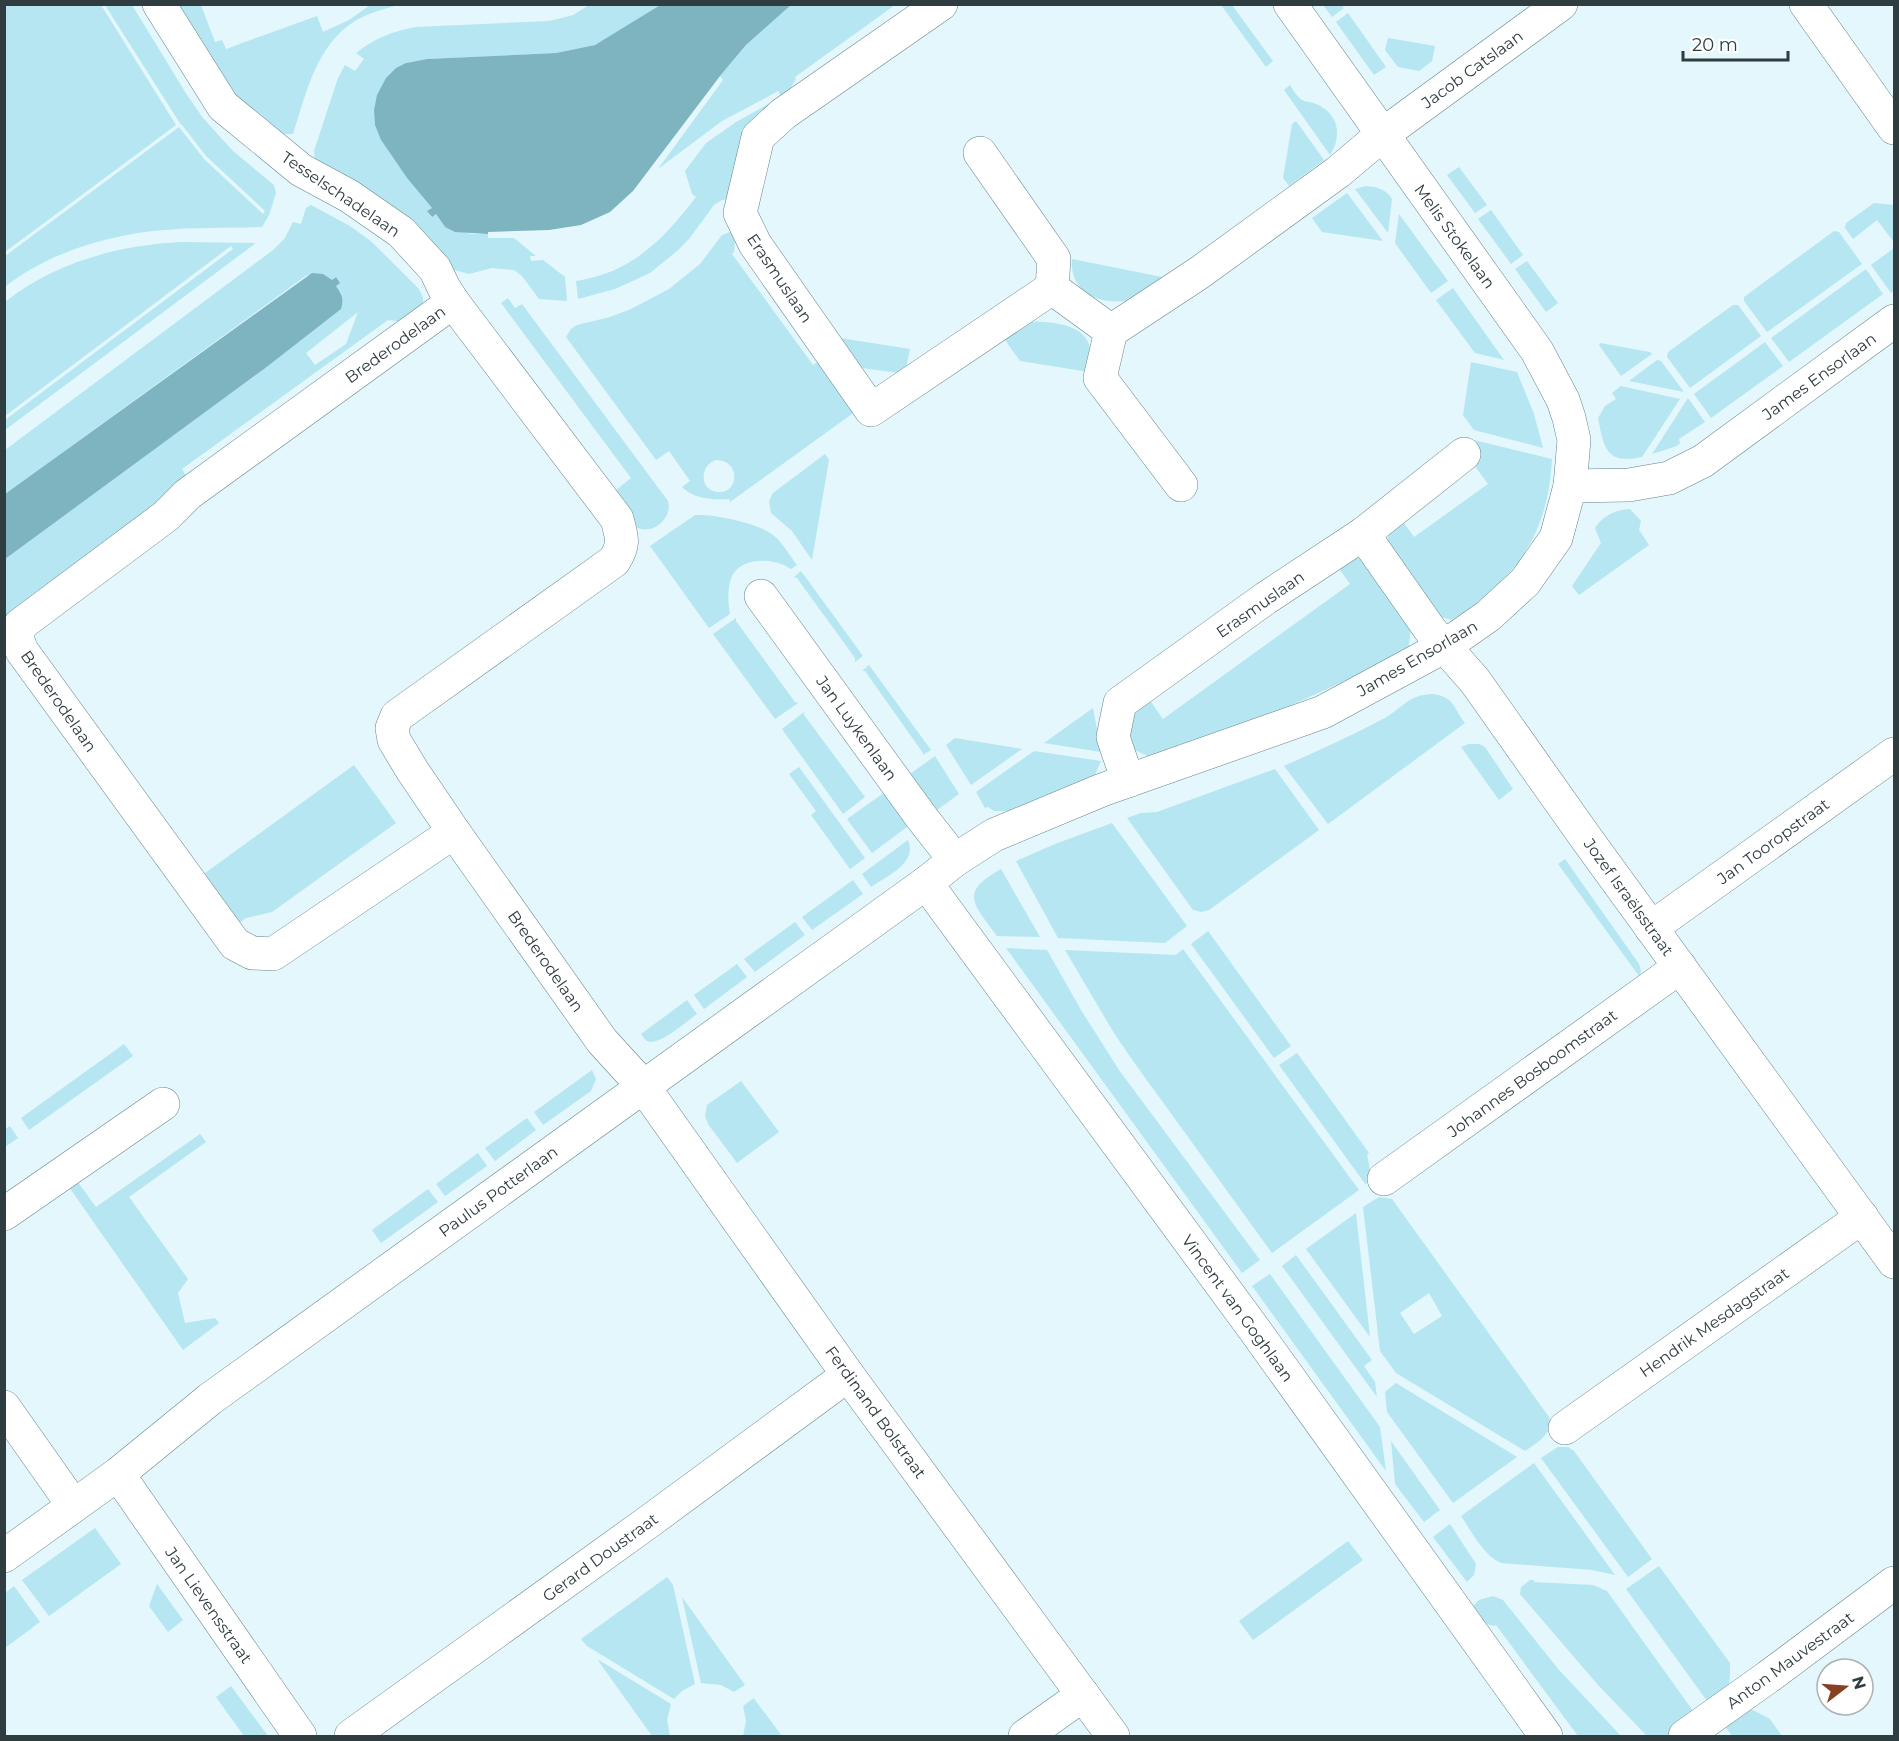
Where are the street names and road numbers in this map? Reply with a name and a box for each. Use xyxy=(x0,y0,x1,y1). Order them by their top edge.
street label: Jacob Catslaan xyxy=(1417,26,1527,113)
street label: Tesselschadelaan xyxy=(278,148,404,241)
street label: Melis Stokelaan xyxy=(1410,180,1499,292)
street label: Erasmuslaan xyxy=(743,230,816,326)
street label: Brederodelaan xyxy=(341,302,449,387)
street label: James Ensorlaan xyxy=(1758,329,1880,425)
street label: Erasmuslaan xyxy=(1213,567,1308,642)
street label: James Ensorlaan xyxy=(1353,616,1481,701)
street label: Brederodelaan xyxy=(17,647,101,756)
street label: Jan Luykenlaan xyxy=(812,671,901,784)
street label: Jan Tooropstraat xyxy=(1713,794,1833,889)
street label: Jozef Israëlsstraat xyxy=(1579,834,1678,960)
street label: Brederodelaan xyxy=(504,907,588,1016)
street label: Johannes Bosboomstraat xyxy=(1443,1005,1621,1142)
street label: Paulus Potterlaan xyxy=(435,1142,561,1241)
street label: Vincent van Goghlaan xyxy=(1178,1231,1297,1385)
street label: Hendrik Mesdagstraat xyxy=(1636,1263,1793,1381)
street label: Ferdinand Bolstraat xyxy=(821,1342,930,1483)
street label: Gerard Doustraat xyxy=(539,1509,662,1606)
street label: Jan Lievensstraat xyxy=(161,1543,256,1668)
street label: Anton Mauvestraat xyxy=(1723,1608,1858,1713)

